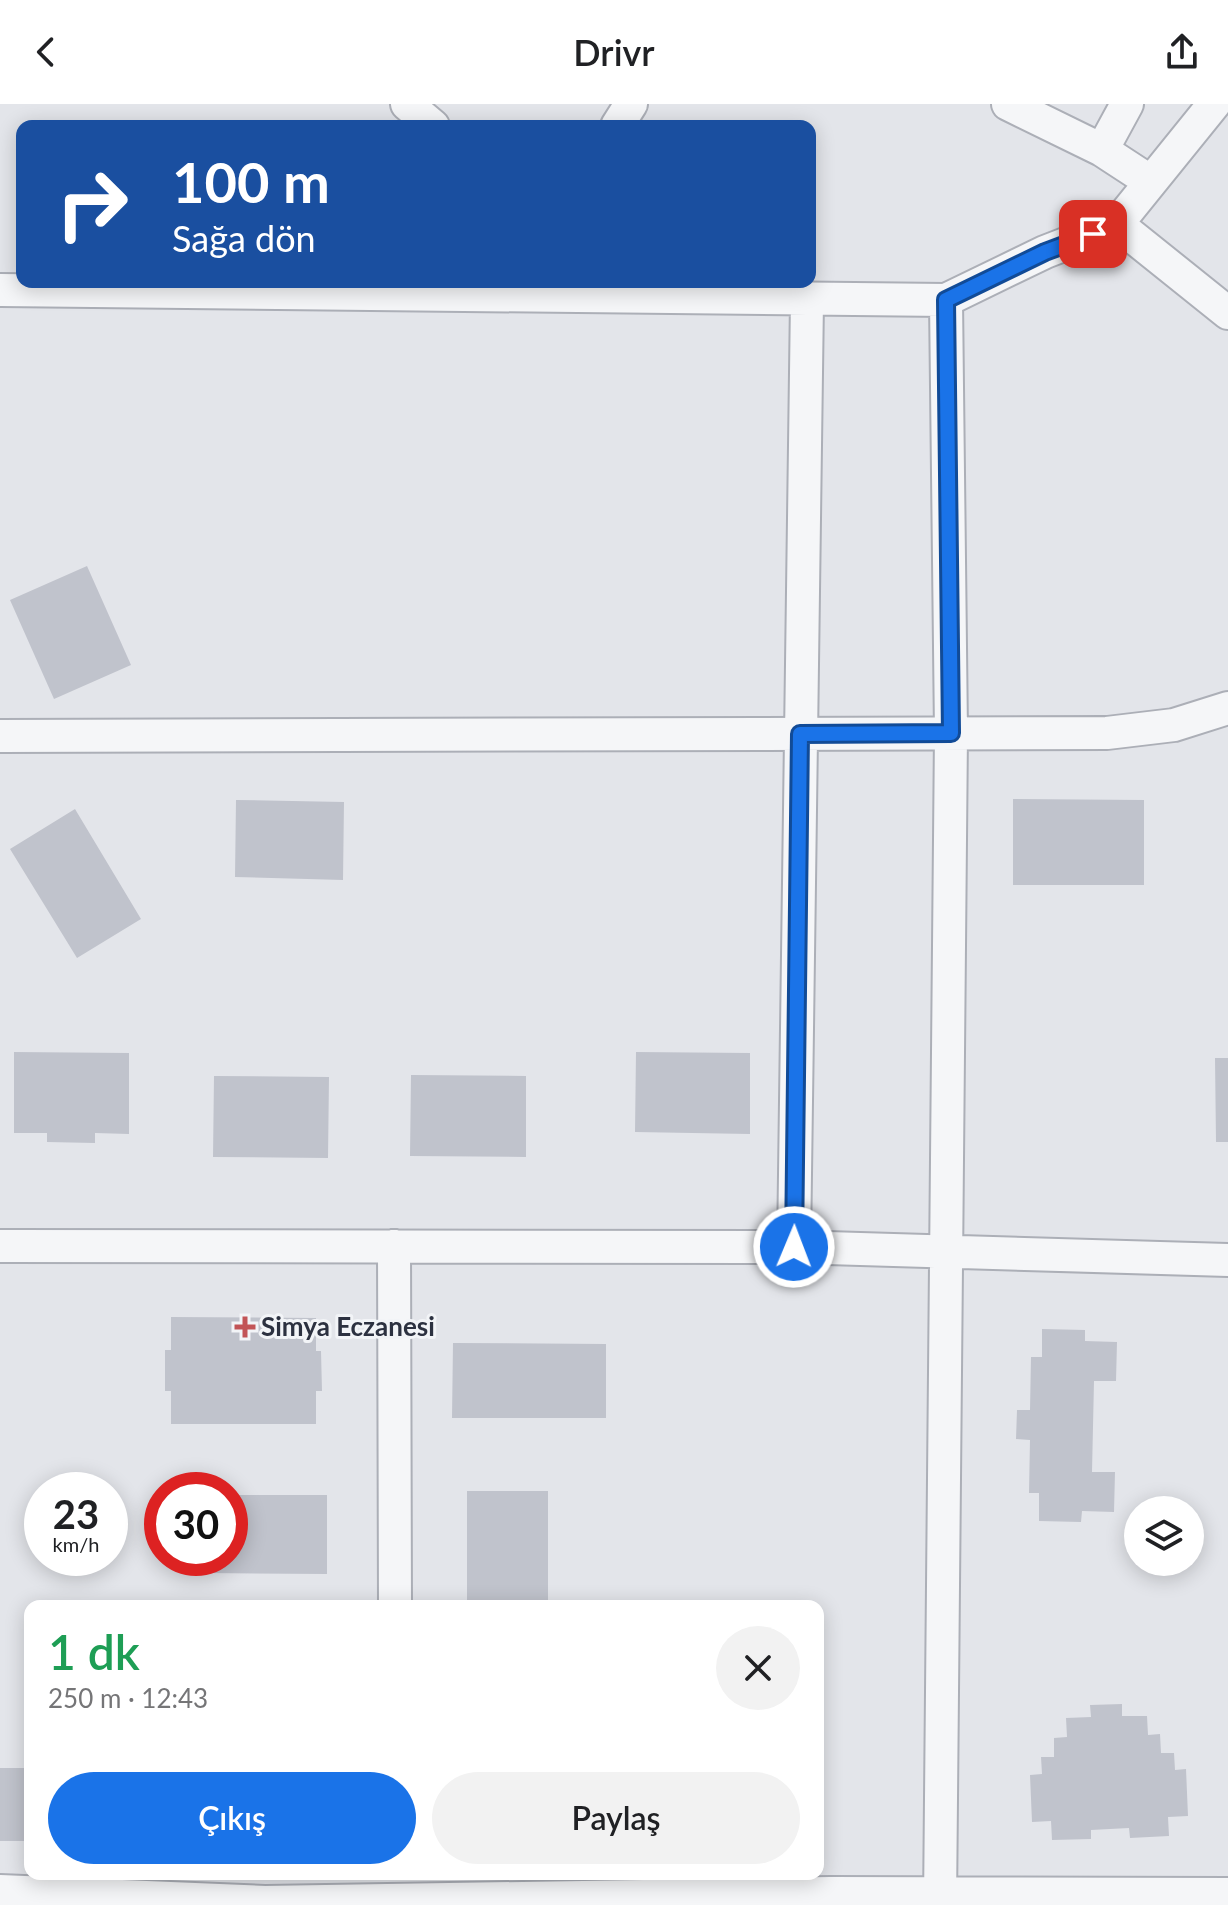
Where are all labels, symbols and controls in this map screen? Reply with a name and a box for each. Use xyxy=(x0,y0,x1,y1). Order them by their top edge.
icon: back xyxy=(24,30,68,74)
text: Drivr xyxy=(573,30,655,74)
icon: share xyxy=(1160,30,1204,74)
text: 100 m xyxy=(172,148,330,215)
icon: right xyxy=(40,152,144,256)
pin xyxy=(1059,200,1127,268)
icon: arrive xyxy=(1071,212,1115,256)
text: Sağa dön xyxy=(172,216,316,260)
position arrow xyxy=(752,1205,836,1289)
place label: Simya Eczanesi xyxy=(261,1310,435,1342)
marker: Simya Eczanesi xyxy=(236,1318,254,1336)
speed limit sign: 30 xyxy=(144,1472,248,1576)
text: 23 xyxy=(53,1490,99,1538)
map controls xyxy=(1124,1496,1204,1576)
button: layers xyxy=(1124,1496,1204,1576)
text: km/h xyxy=(53,1532,99,1556)
text: 1 dk xyxy=(48,1623,140,1680)
button: close xyxy=(716,1626,800,1710)
text: 250 m · 12:43 xyxy=(48,1682,208,1714)
button: Çıkış xyxy=(48,1772,416,1864)
button: Paylaş xyxy=(432,1772,800,1864)

